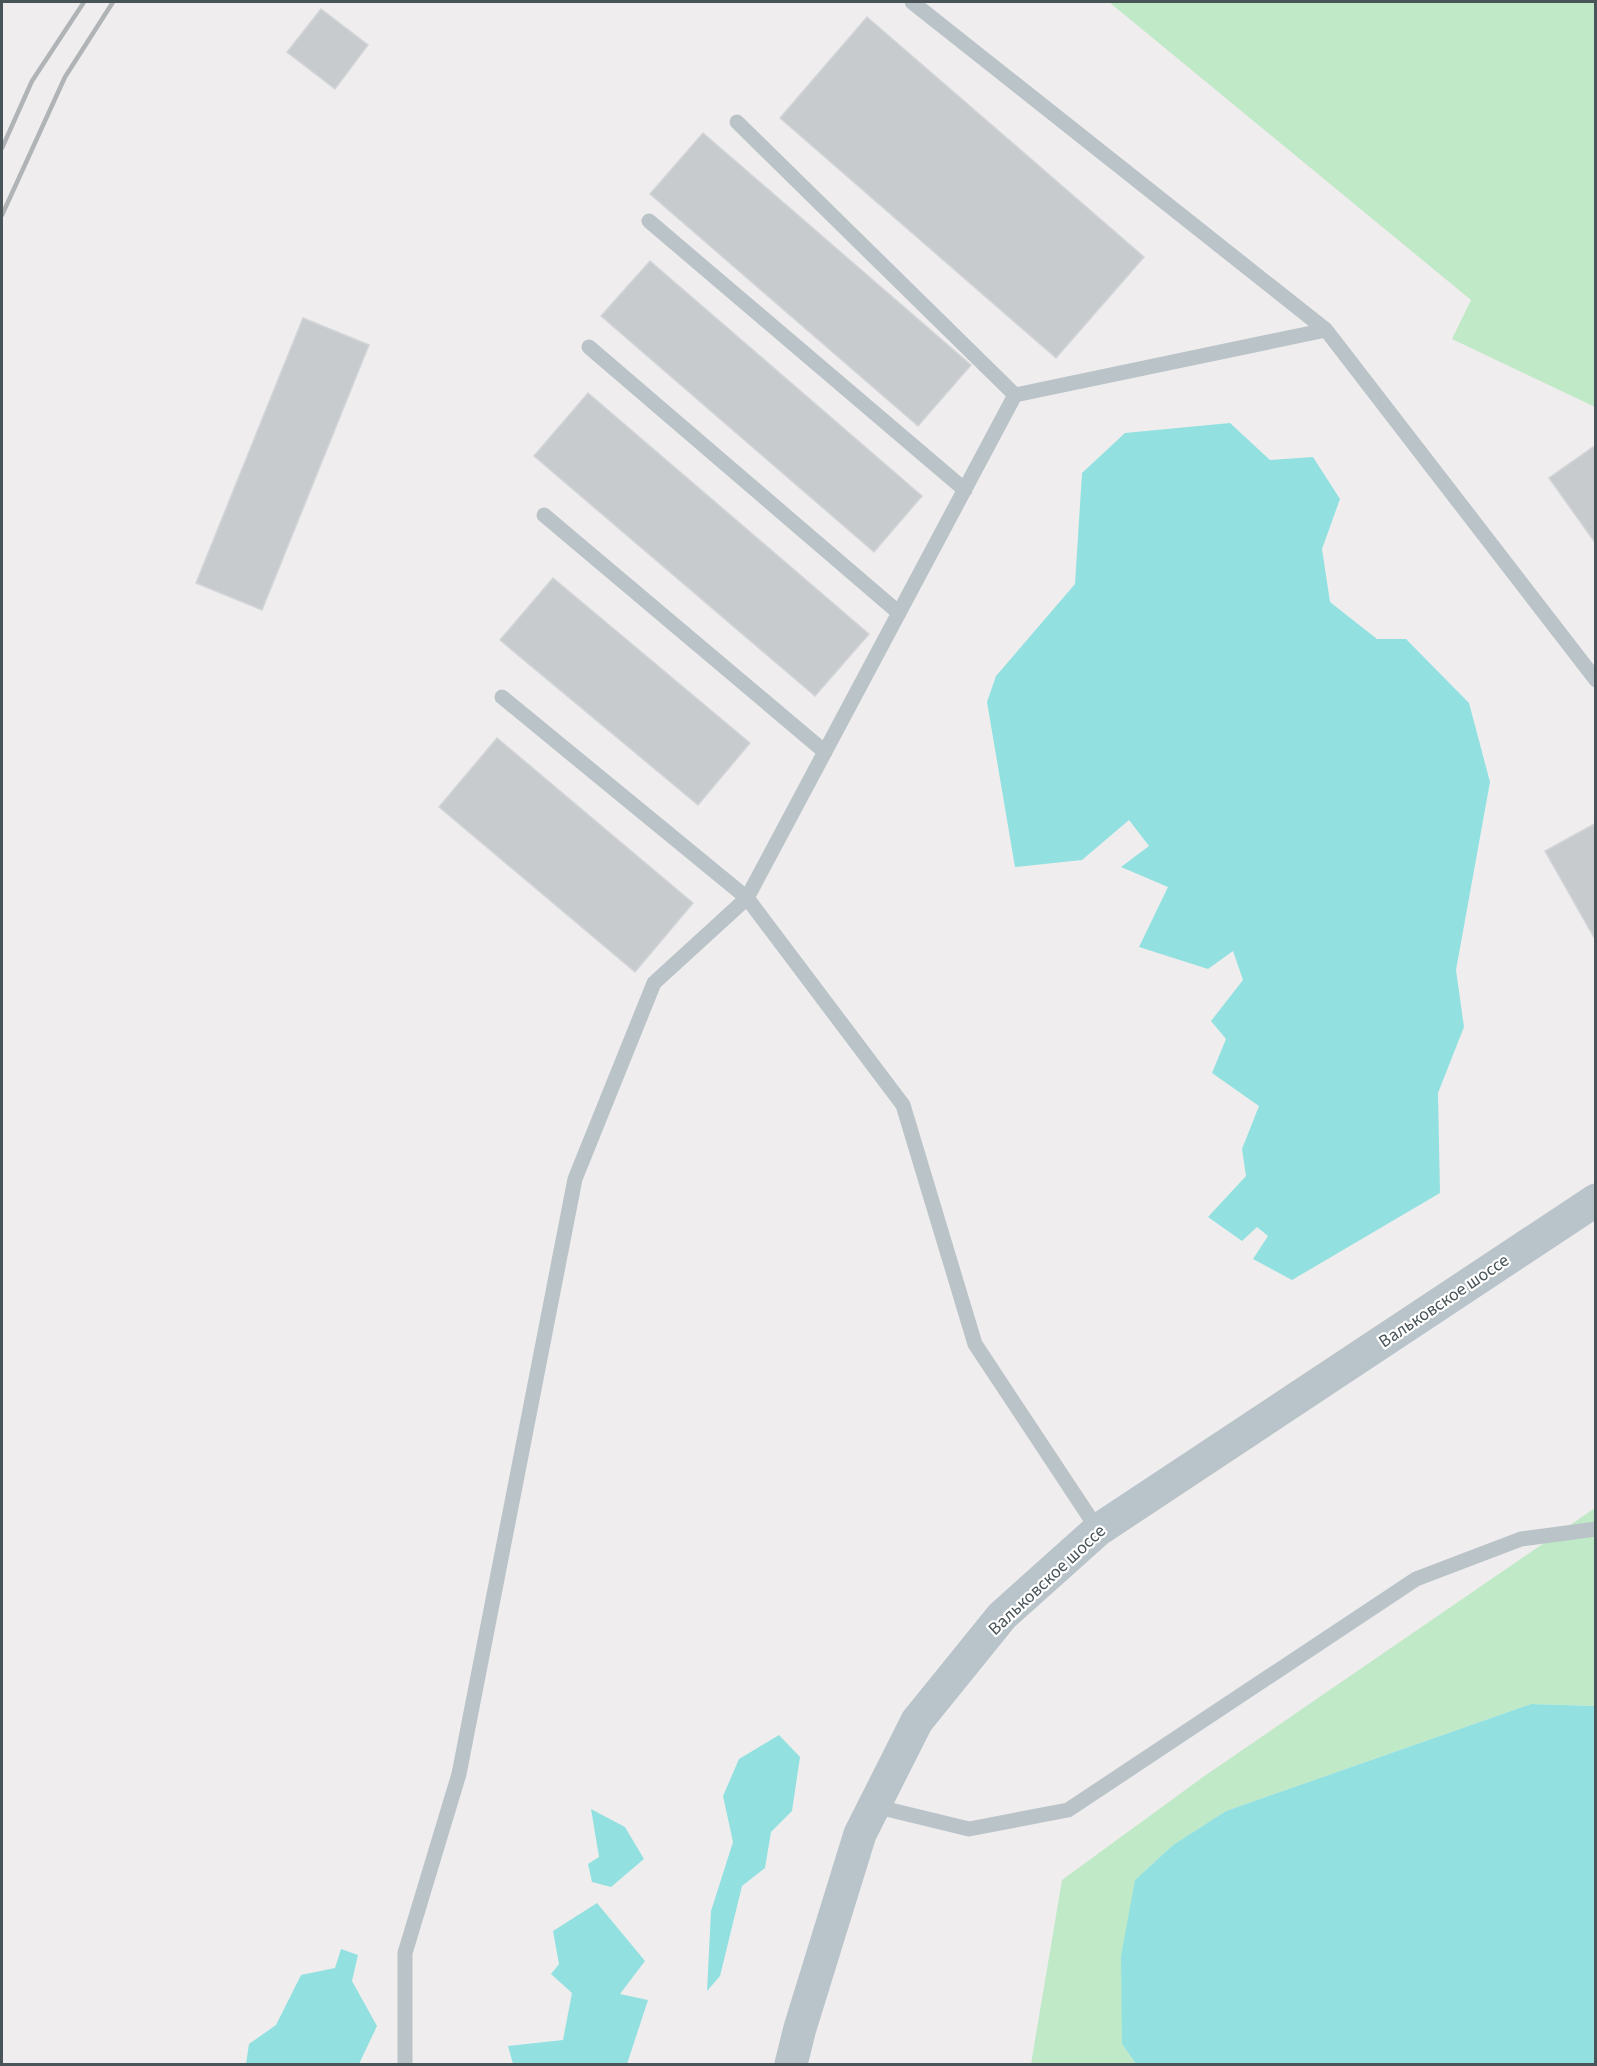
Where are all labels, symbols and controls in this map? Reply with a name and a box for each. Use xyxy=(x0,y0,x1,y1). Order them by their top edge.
street label: Вальковское шоссе xyxy=(1374,1248,1514,1354)
street label: Вальковское шоссе xyxy=(983,1519,1111,1641)

